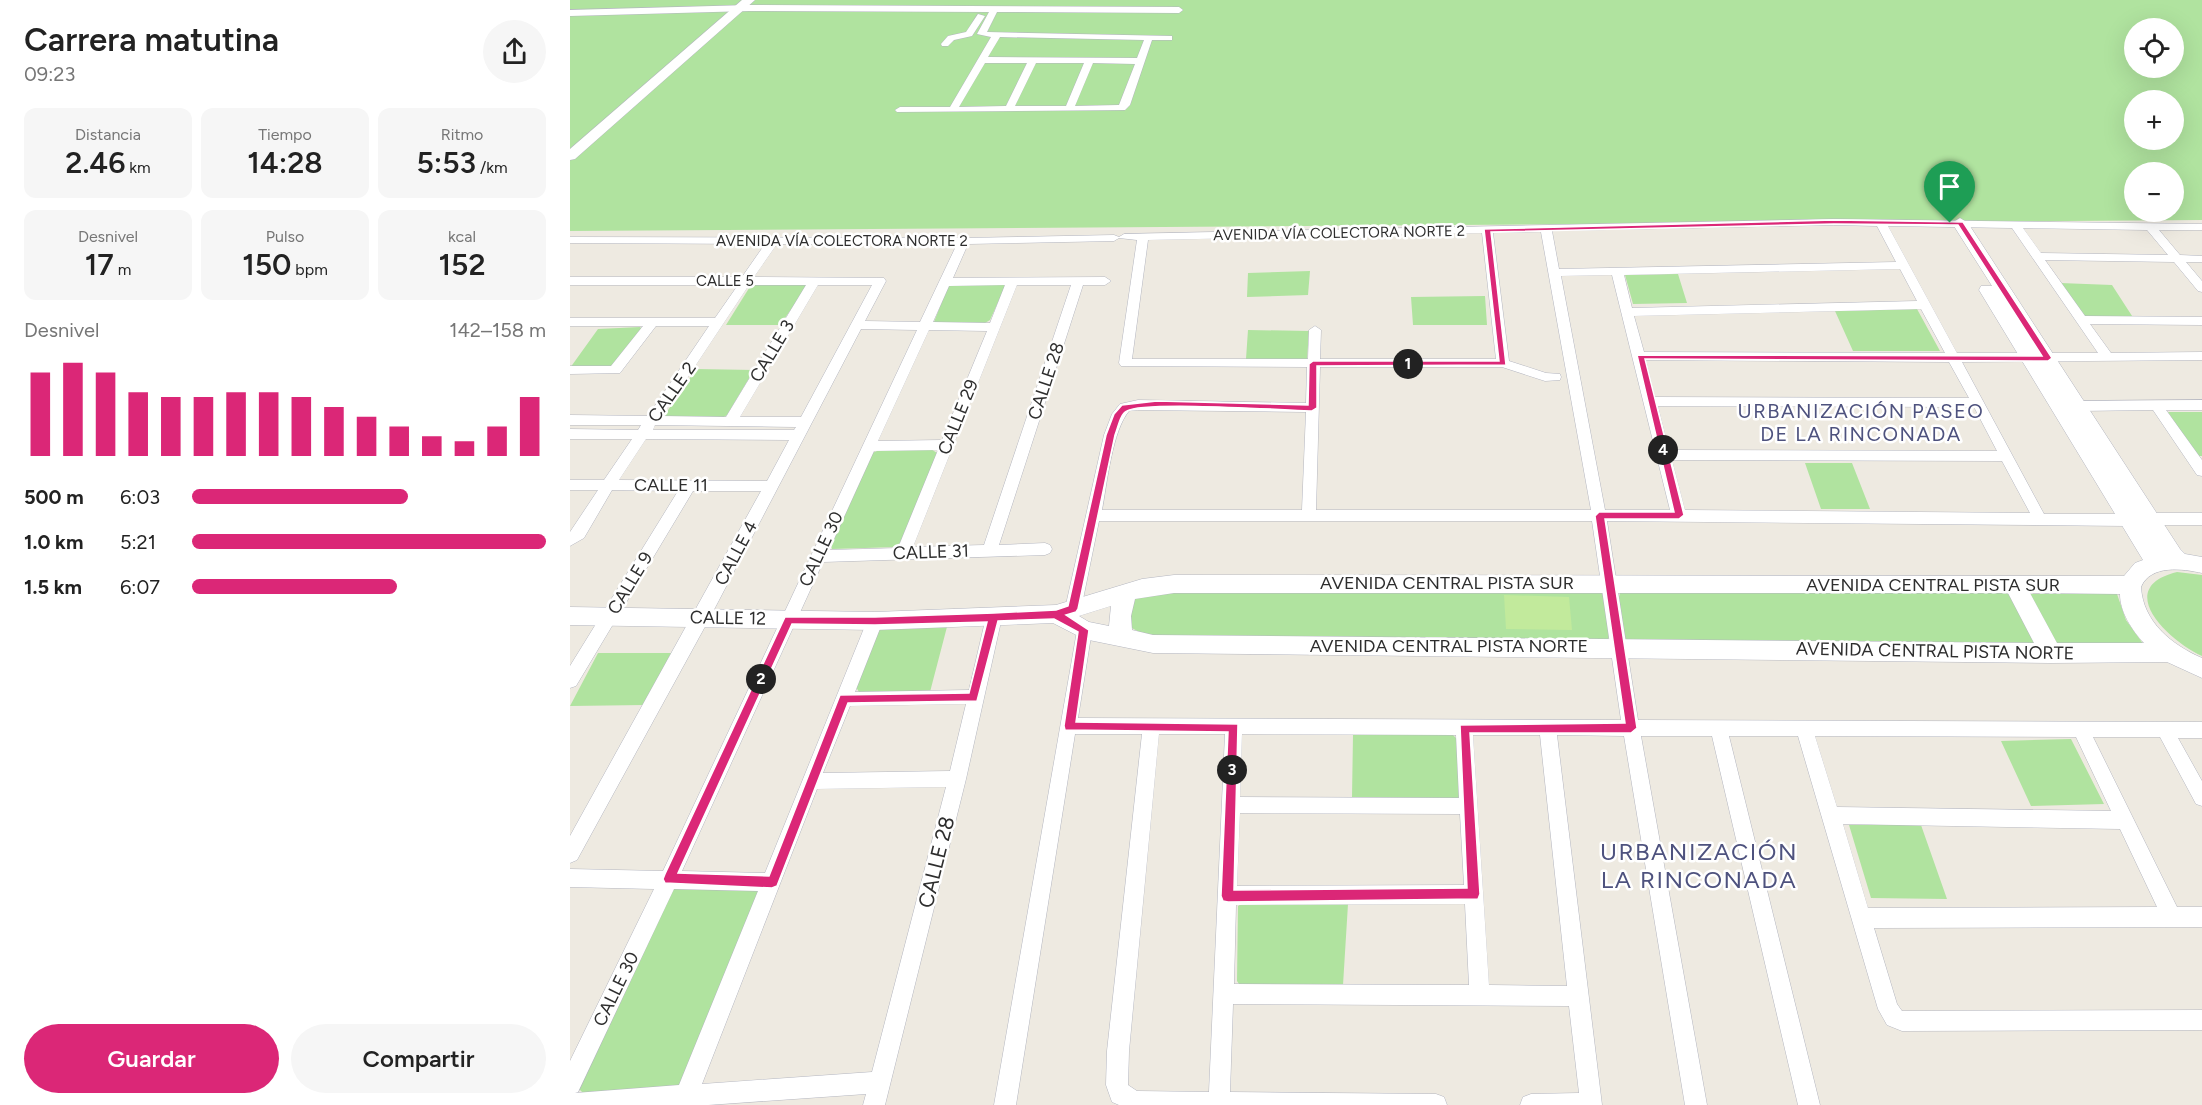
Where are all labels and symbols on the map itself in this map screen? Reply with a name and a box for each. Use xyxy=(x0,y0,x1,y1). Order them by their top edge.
pin xyxy=(1924,161,1975,223)
street label: AVENIDA VÍA COLECTORA NORTE 2 xyxy=(1213,222,1465,244)
street label: AVENIDA VÍA COLECTORA NORTE 2 xyxy=(716,232,968,250)
street label: CALLE 5 xyxy=(696,272,754,290)
street label: CALLE 3 xyxy=(745,316,799,386)
street label: CALLE 28 xyxy=(1023,340,1069,422)
pin: 1 xyxy=(1393,349,1423,379)
street label: CALLE 2 xyxy=(643,357,701,427)
street label: CALLE 29 xyxy=(933,376,983,458)
district label: URBANIZACIÓN PASEO DE LA RINCONADA xyxy=(1738,399,1984,446)
pin: 4 xyxy=(1648,435,1678,465)
street label: CALLE 11 xyxy=(634,474,708,496)
street label: CALLE 30 xyxy=(794,508,848,590)
street label: CALLE 4 xyxy=(710,517,762,589)
street label: CALLE 31 xyxy=(893,540,969,564)
street label: CALLE 9 xyxy=(603,548,657,618)
street label: AVENIDA CENTRAL PISTA SUR xyxy=(1320,572,1574,594)
street label: AVENIDA CENTRAL PISTA SUR xyxy=(1806,574,2060,596)
street label: CALLE 12 xyxy=(690,606,766,630)
street label: AVENIDA CENTRAL PISTA NORTE xyxy=(1310,635,1588,657)
street label: AVENIDA CENTRAL PISTA NORTE xyxy=(1796,638,2074,664)
pin: 2 xyxy=(746,664,776,694)
pin: 3 xyxy=(1217,755,1247,785)
street label: CALLE 28 xyxy=(913,814,959,910)
district label: URBANIZACIÓN LA RINCONADA xyxy=(1600,837,1798,894)
street label: CALLE 30 xyxy=(589,948,643,1030)

